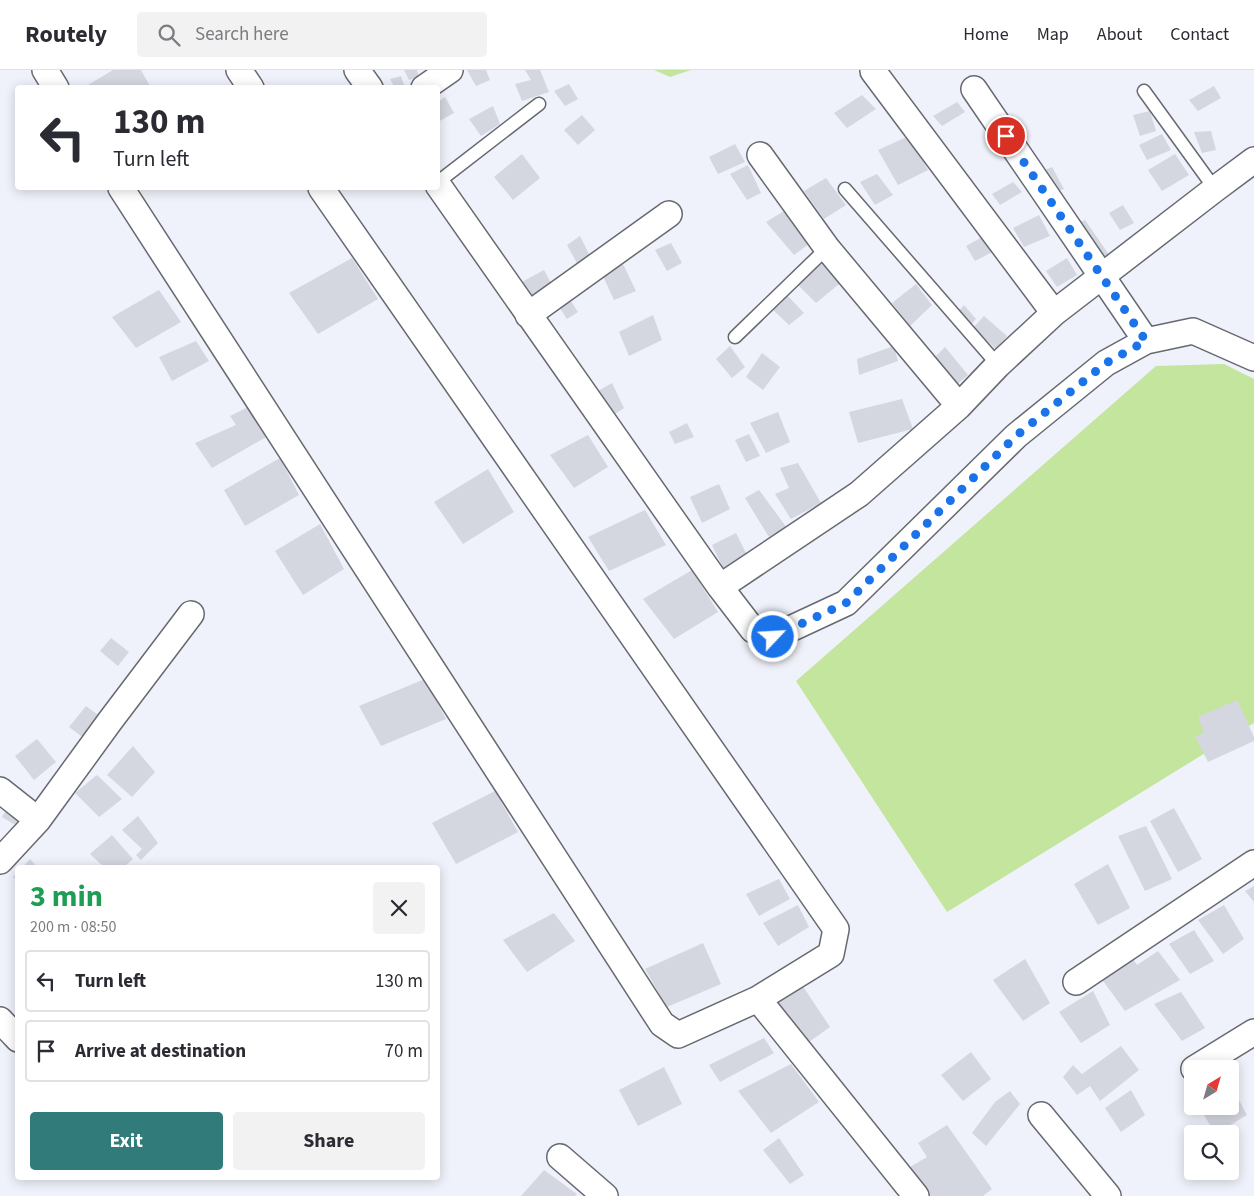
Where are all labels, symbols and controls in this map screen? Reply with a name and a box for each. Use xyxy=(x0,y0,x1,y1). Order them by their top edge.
search box xyxy=(137,12,487,57)
text: Routely xyxy=(25,17,107,52)
icon: search xyxy=(155,21,183,49)
text: Search here xyxy=(195,21,289,48)
text: Home xyxy=(963,22,1009,47)
text: Map xyxy=(1037,22,1069,47)
text: About xyxy=(1097,22,1142,47)
text: Contact xyxy=(1170,22,1229,47)
text: 130 m xyxy=(113,97,205,147)
icon: left xyxy=(30,105,95,170)
pin xyxy=(985,115,1027,157)
icon: arrive xyxy=(992,122,1020,150)
text: Turn left xyxy=(113,143,189,175)
position arrow xyxy=(746,610,798,662)
text: 3 min xyxy=(30,875,103,918)
button: close xyxy=(373,882,425,934)
text: 200 m · 08:50 xyxy=(30,916,117,938)
icon: left xyxy=(32,967,60,995)
text: Turn left xyxy=(75,968,146,995)
text: 130 m xyxy=(375,968,423,995)
icon: arrive xyxy=(32,1037,60,1065)
text: Arrive at destination xyxy=(75,1038,246,1065)
text: 70 m xyxy=(385,1038,423,1065)
north arrow xyxy=(1184,1060,1239,1115)
map controls xyxy=(1184,1060,1239,1180)
button: Exit xyxy=(30,1112,223,1170)
button: Share xyxy=(233,1112,425,1170)
button: search xyxy=(1184,1125,1239,1180)

